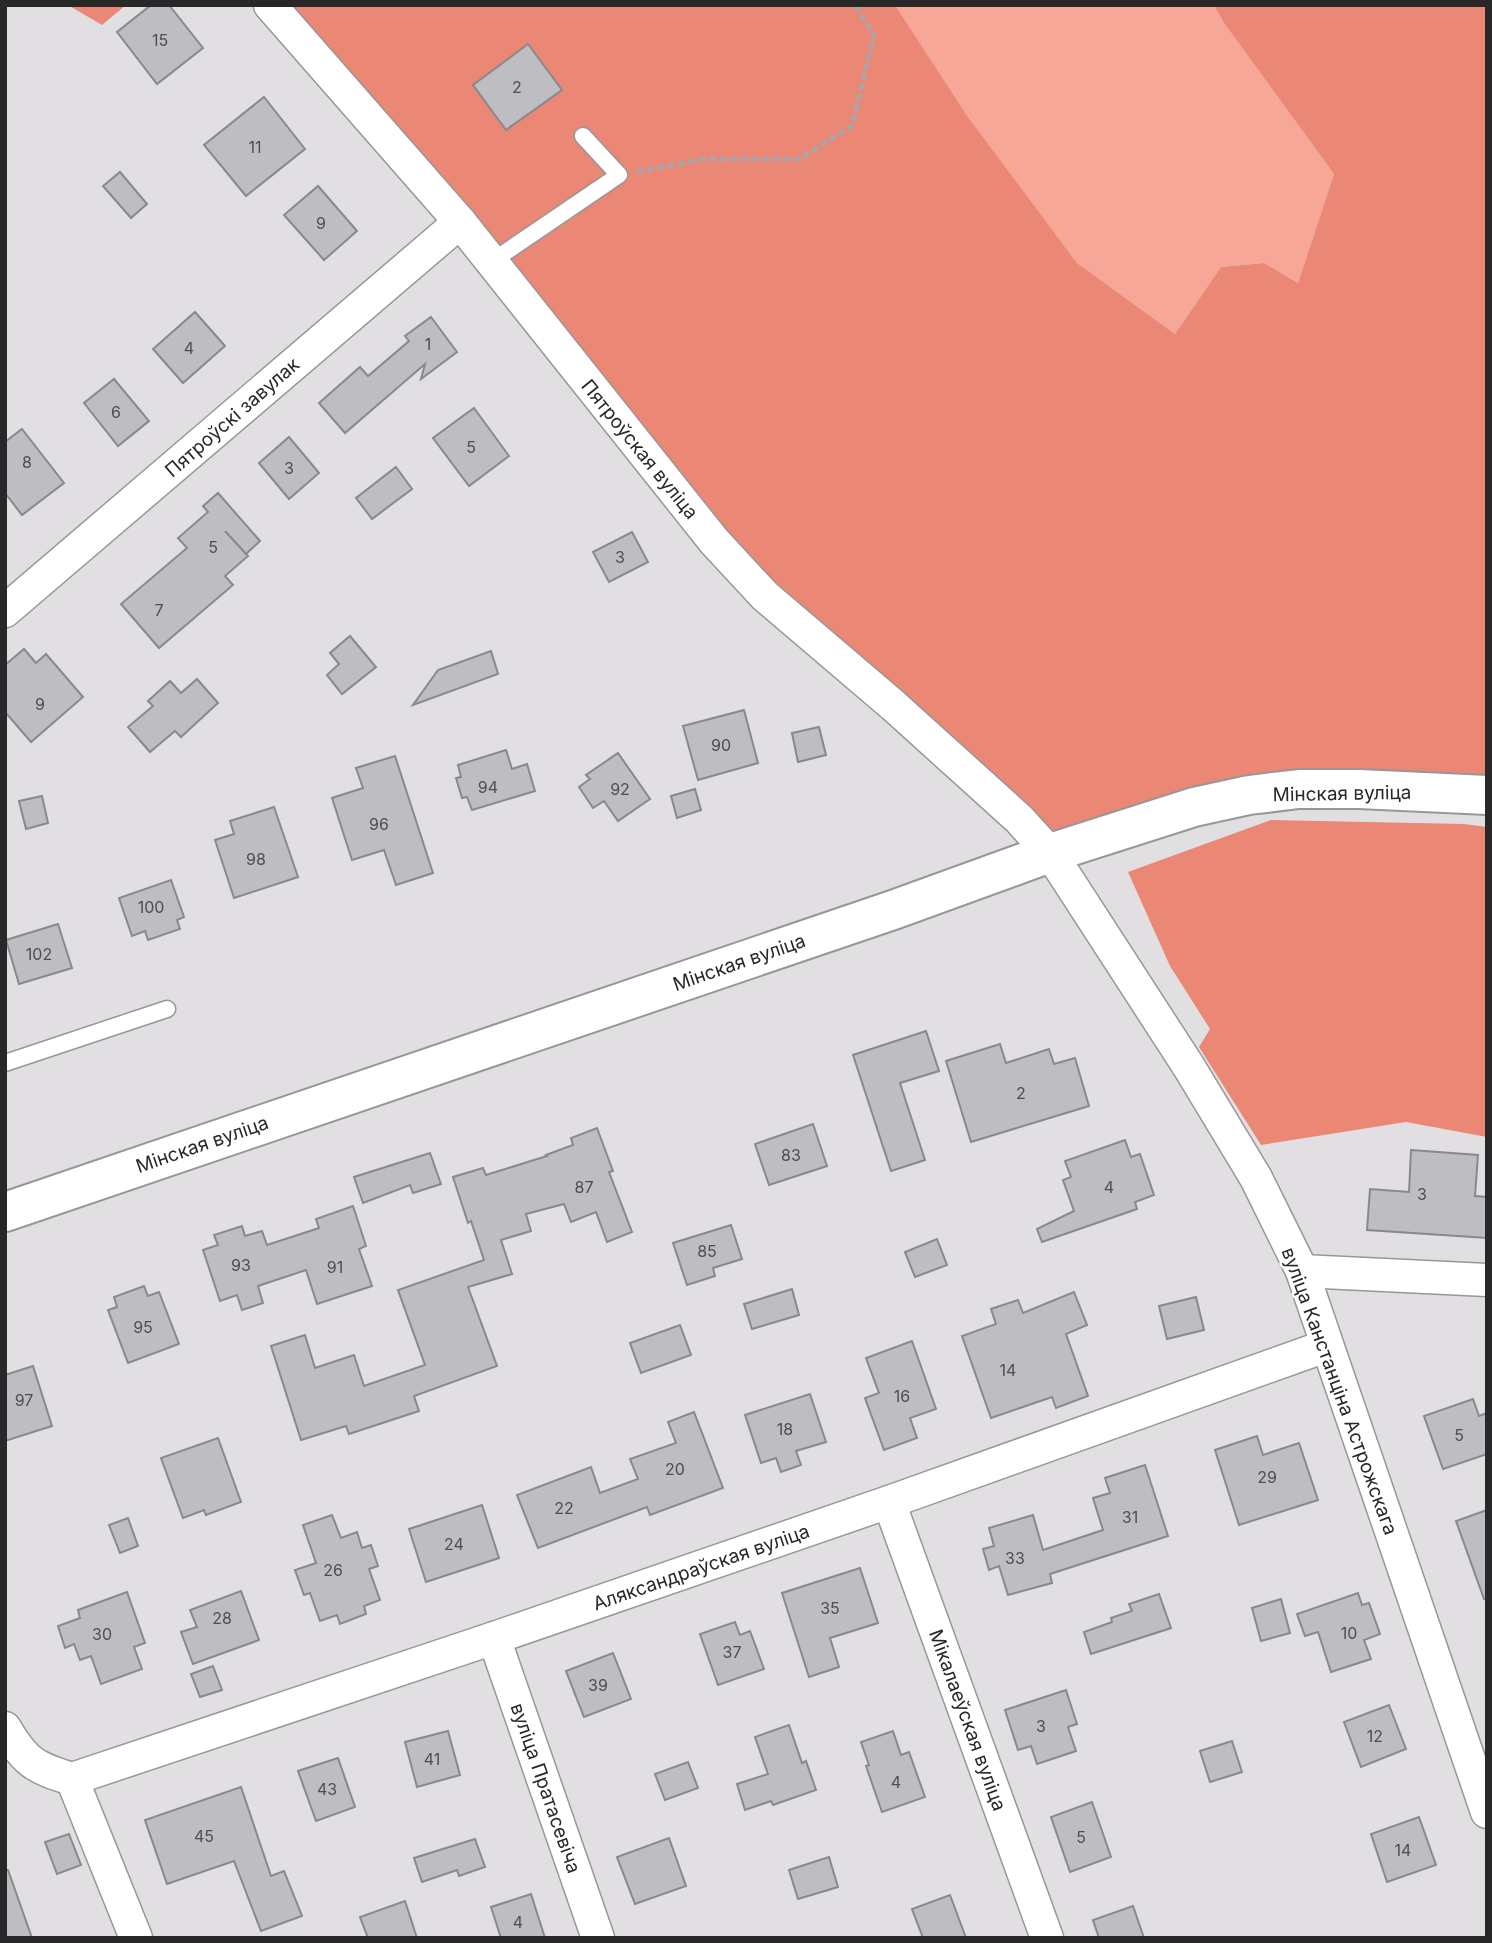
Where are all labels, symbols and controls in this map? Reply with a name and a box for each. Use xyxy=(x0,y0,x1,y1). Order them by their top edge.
house number: 15 xyxy=(152,30,168,50)
house number: 2 xyxy=(512,77,522,97)
house number: 11 xyxy=(248,137,262,157)
house number: 9 xyxy=(316,213,326,233)
house number: 1 xyxy=(425,334,431,354)
house number: 4 xyxy=(184,338,194,358)
street label: Пятроўскі завулак xyxy=(160,352,305,482)
street label: Пятроўская вуліца xyxy=(576,375,703,524)
house number: 6 xyxy=(111,402,121,422)
house number: 5 xyxy=(466,437,476,457)
house number: 8 xyxy=(22,452,32,472)
house number: 3 xyxy=(284,458,294,478)
house number: 5 xyxy=(208,537,218,557)
house number: 3 xyxy=(615,547,625,567)
house number: 7 xyxy=(154,600,164,620)
house number: 9 xyxy=(35,694,45,714)
house number: 90 xyxy=(711,735,731,755)
house number: 94 xyxy=(478,777,498,797)
house number: 92 xyxy=(610,779,630,799)
street label: Мінская вуліца xyxy=(1272,781,1412,806)
house number: 96 xyxy=(369,814,389,834)
house number: 98 xyxy=(246,849,266,869)
house number: 100 xyxy=(138,897,164,917)
street label: Мінская вуліца xyxy=(670,929,809,996)
house number: 102 xyxy=(26,944,52,964)
house number: 2 xyxy=(1016,1083,1026,1103)
street label: Мінская вуліца xyxy=(133,1111,272,1178)
house number: 83 xyxy=(781,1145,801,1165)
house number: 87 xyxy=(575,1177,593,1197)
house number: 4 xyxy=(1104,1177,1114,1197)
house number: 3 xyxy=(1417,1184,1427,1204)
house number: 85 xyxy=(697,1241,717,1261)
street label: вуліца Канстанціна Астрожскага xyxy=(1277,1244,1402,1538)
house number: 93 xyxy=(231,1255,251,1275)
house number: 91 xyxy=(327,1257,343,1277)
house number: 95 xyxy=(133,1317,153,1337)
house number: 14 xyxy=(1000,1360,1016,1380)
house number: 16 xyxy=(894,1386,910,1406)
house number: 97 xyxy=(15,1390,33,1410)
house number: 18 xyxy=(777,1419,793,1439)
house number: 5 xyxy=(1454,1425,1464,1445)
house number: 20 xyxy=(665,1459,685,1479)
house number: 29 xyxy=(1257,1467,1277,1487)
house number: 22 xyxy=(554,1498,574,1518)
house number: 31 xyxy=(1122,1507,1138,1527)
street label: Аляксандраўская вуліца xyxy=(590,1520,813,1615)
house number: 24 xyxy=(444,1534,464,1554)
house number: 33 xyxy=(1005,1548,1025,1568)
house number: 26 xyxy=(323,1560,343,1580)
house number: 35 xyxy=(820,1598,840,1618)
house number: 28 xyxy=(212,1608,232,1628)
house number: 10 xyxy=(1341,1623,1357,1643)
house number: 30 xyxy=(92,1624,112,1644)
street label: Мікалаеўская вуліца xyxy=(924,1626,1011,1814)
house number: 37 xyxy=(723,1642,741,1662)
house number: 39 xyxy=(588,1675,608,1695)
street label: вуліца Пратасевіча xyxy=(506,1700,585,1876)
house number: 3 xyxy=(1036,1716,1046,1736)
house number: 12 xyxy=(1367,1726,1383,1746)
house number: 41 xyxy=(424,1749,440,1769)
house number: 4 xyxy=(891,1772,901,1792)
house number: 43 xyxy=(317,1779,337,1799)
house number: 45 xyxy=(194,1826,214,1846)
house number: 5 xyxy=(1076,1827,1086,1847)
house number: 14 xyxy=(1395,1840,1411,1860)
house number: 4 xyxy=(513,1912,523,1932)

